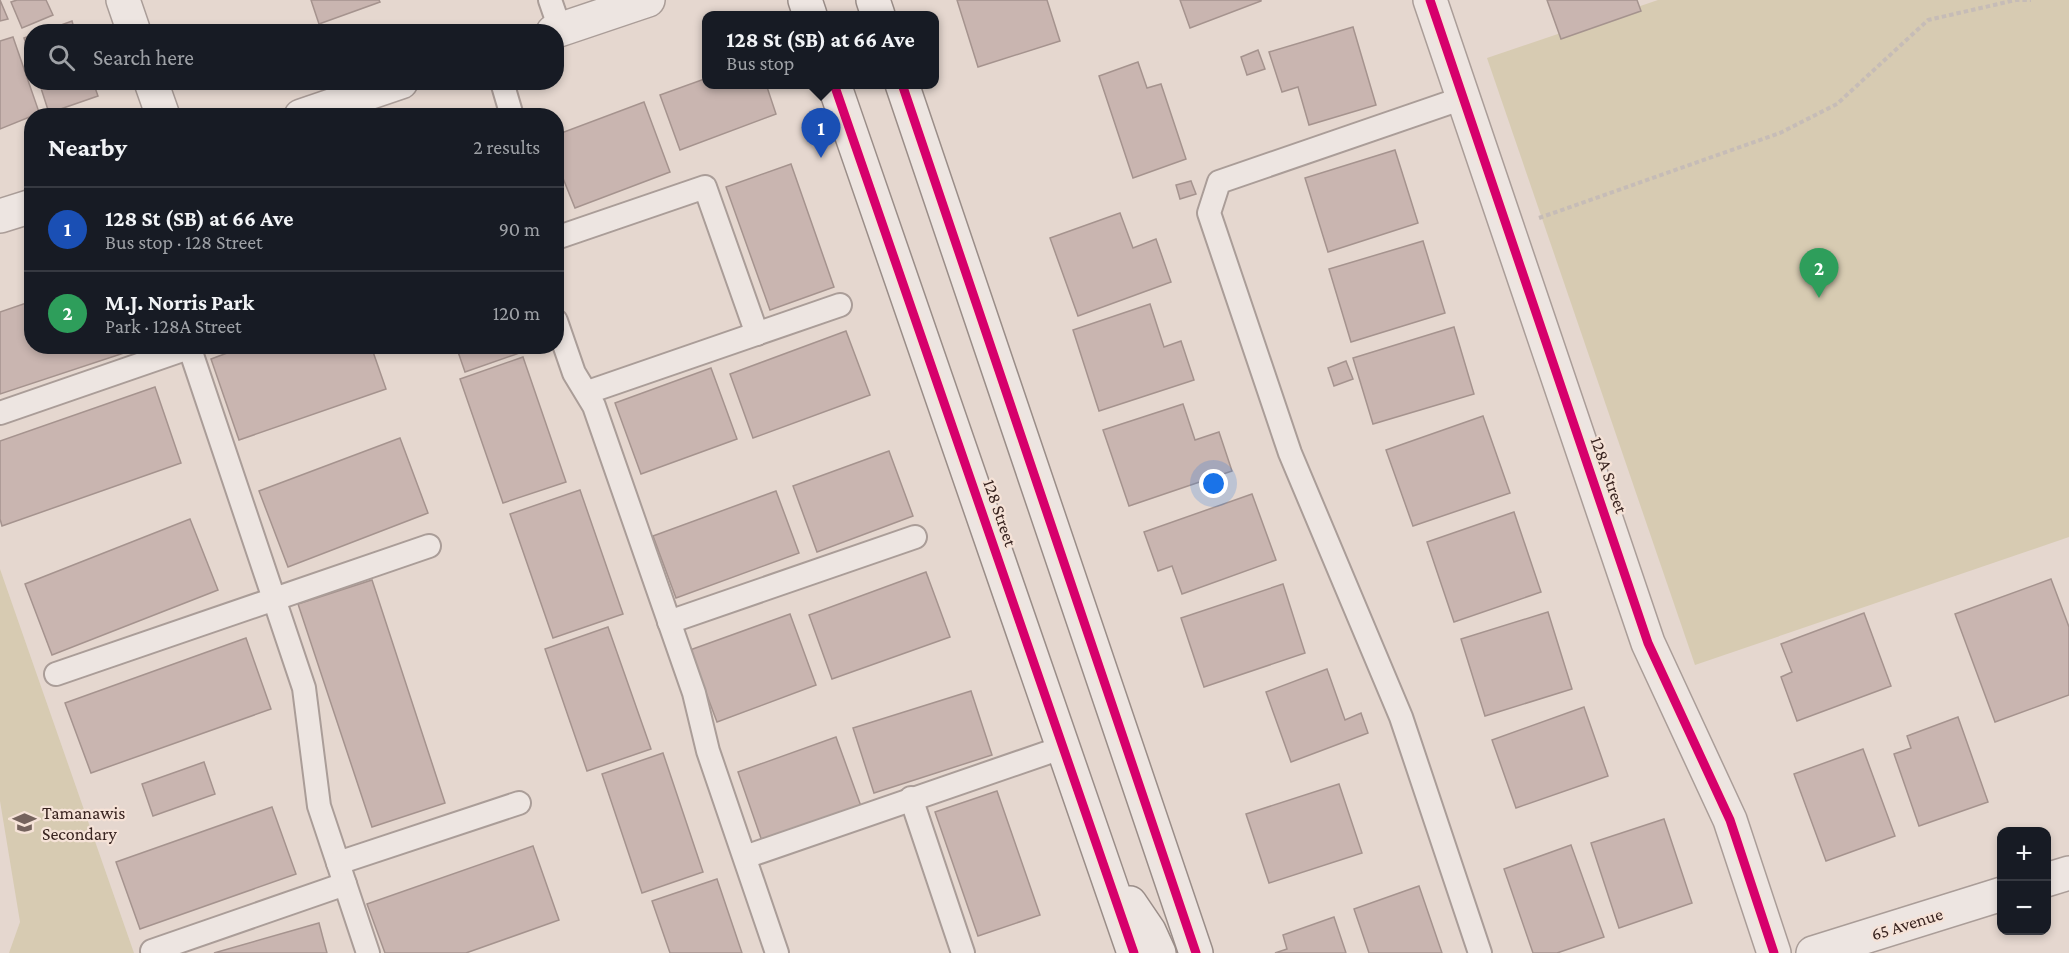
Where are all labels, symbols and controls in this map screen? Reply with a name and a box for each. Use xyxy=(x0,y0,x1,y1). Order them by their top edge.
popup xyxy=(702,11,939,89)
search box xyxy=(24,24,564,90)
text: 128 St (SB) at 66 Ave xyxy=(726,27,915,52)
icon: search xyxy=(45,41,78,74)
text: Search here xyxy=(93,45,194,70)
text: Bus stop xyxy=(726,52,794,74)
pin: 1 xyxy=(802,108,840,158)
text: Nearby xyxy=(48,133,127,162)
text: 2 results xyxy=(473,136,540,158)
text: 128 St (SB) at 66 Ave xyxy=(105,206,293,231)
text: 1 xyxy=(64,218,71,240)
text: 90 m xyxy=(499,218,540,240)
text: Bus stop · 128 Street xyxy=(105,231,263,253)
pin: 2 xyxy=(1800,248,1838,298)
text: M.J. Norris Park xyxy=(105,290,254,315)
text: 2 xyxy=(62,302,73,324)
text: 120 m xyxy=(493,302,540,324)
text: Park · 128A Street xyxy=(105,315,242,337)
street label: 128A Street xyxy=(1587,434,1632,517)
your location xyxy=(1199,469,1228,498)
street label: 128 Street xyxy=(979,477,1021,550)
place label: Tamanawis Secondary xyxy=(42,803,125,844)
school or university icon: Tamanawis Secondary xyxy=(11,810,37,836)
map controls xyxy=(1997,827,2051,935)
button: + xyxy=(1997,827,2051,881)
button: − xyxy=(1997,881,2051,935)
street label: 65 Avenue xyxy=(1869,904,1945,944)

